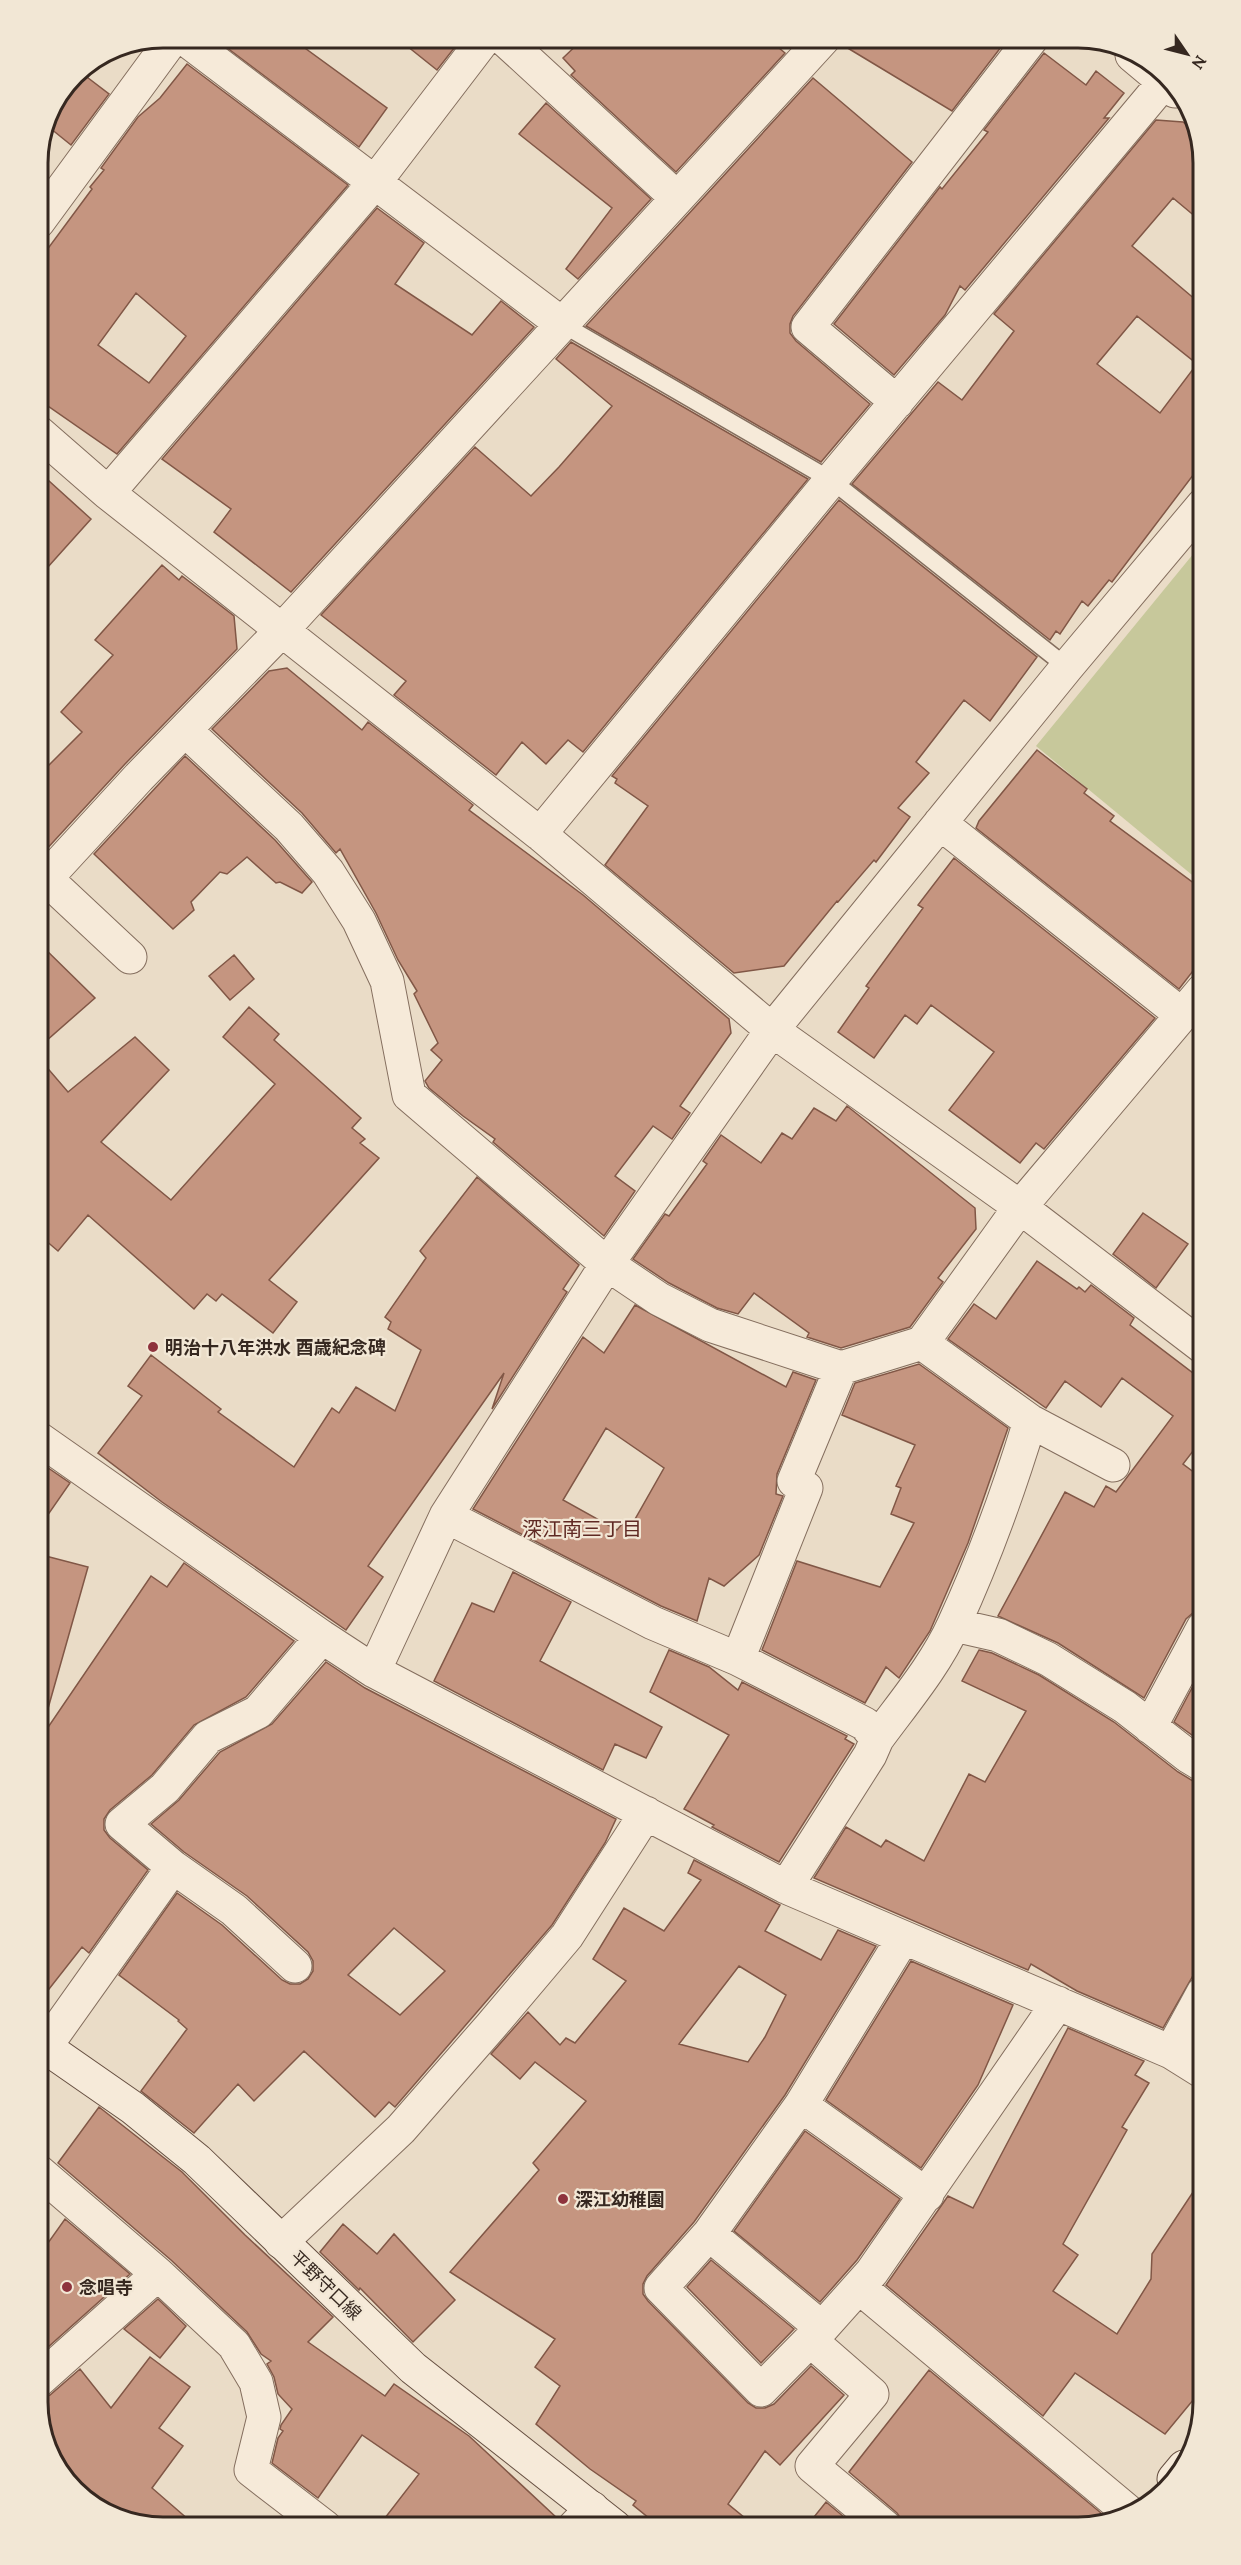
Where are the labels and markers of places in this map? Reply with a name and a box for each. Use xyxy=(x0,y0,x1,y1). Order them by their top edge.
place label: 明治十八年洪水 酉歳紀念碑 xyxy=(165,1336,386,1359)
marker: 明治十八年洪水 酉歳紀念碑 xyxy=(146,1340,160,1354)
place label: 深江幼稚園 xyxy=(575,2188,665,2211)
marker: 深江幼稚園 xyxy=(556,2192,570,2206)
place label: 念唱寺 xyxy=(79,2276,133,2299)
marker: 念唱寺 xyxy=(60,2280,74,2294)

